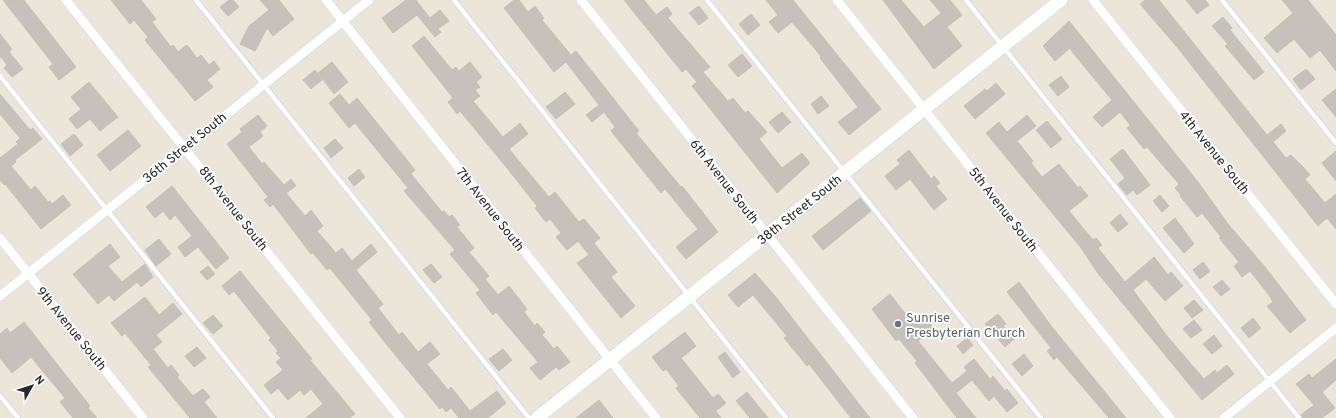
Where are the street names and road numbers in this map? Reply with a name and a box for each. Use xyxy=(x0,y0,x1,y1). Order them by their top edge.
street label: 4th Avenue South xyxy=(1175,108,1252,198)
street label: 36th Street South xyxy=(140,110,231,187)
street label: 6th Avenue South xyxy=(685,137,761,228)
street label: 8th Avenue South xyxy=(194,164,270,255)
street label: 7th Avenue South xyxy=(452,165,527,255)
street label: 5th Avenue South xyxy=(964,165,1040,256)
street label: 38th Street South xyxy=(755,172,846,249)
street label: 9th Avenue South xyxy=(32,284,109,374)

